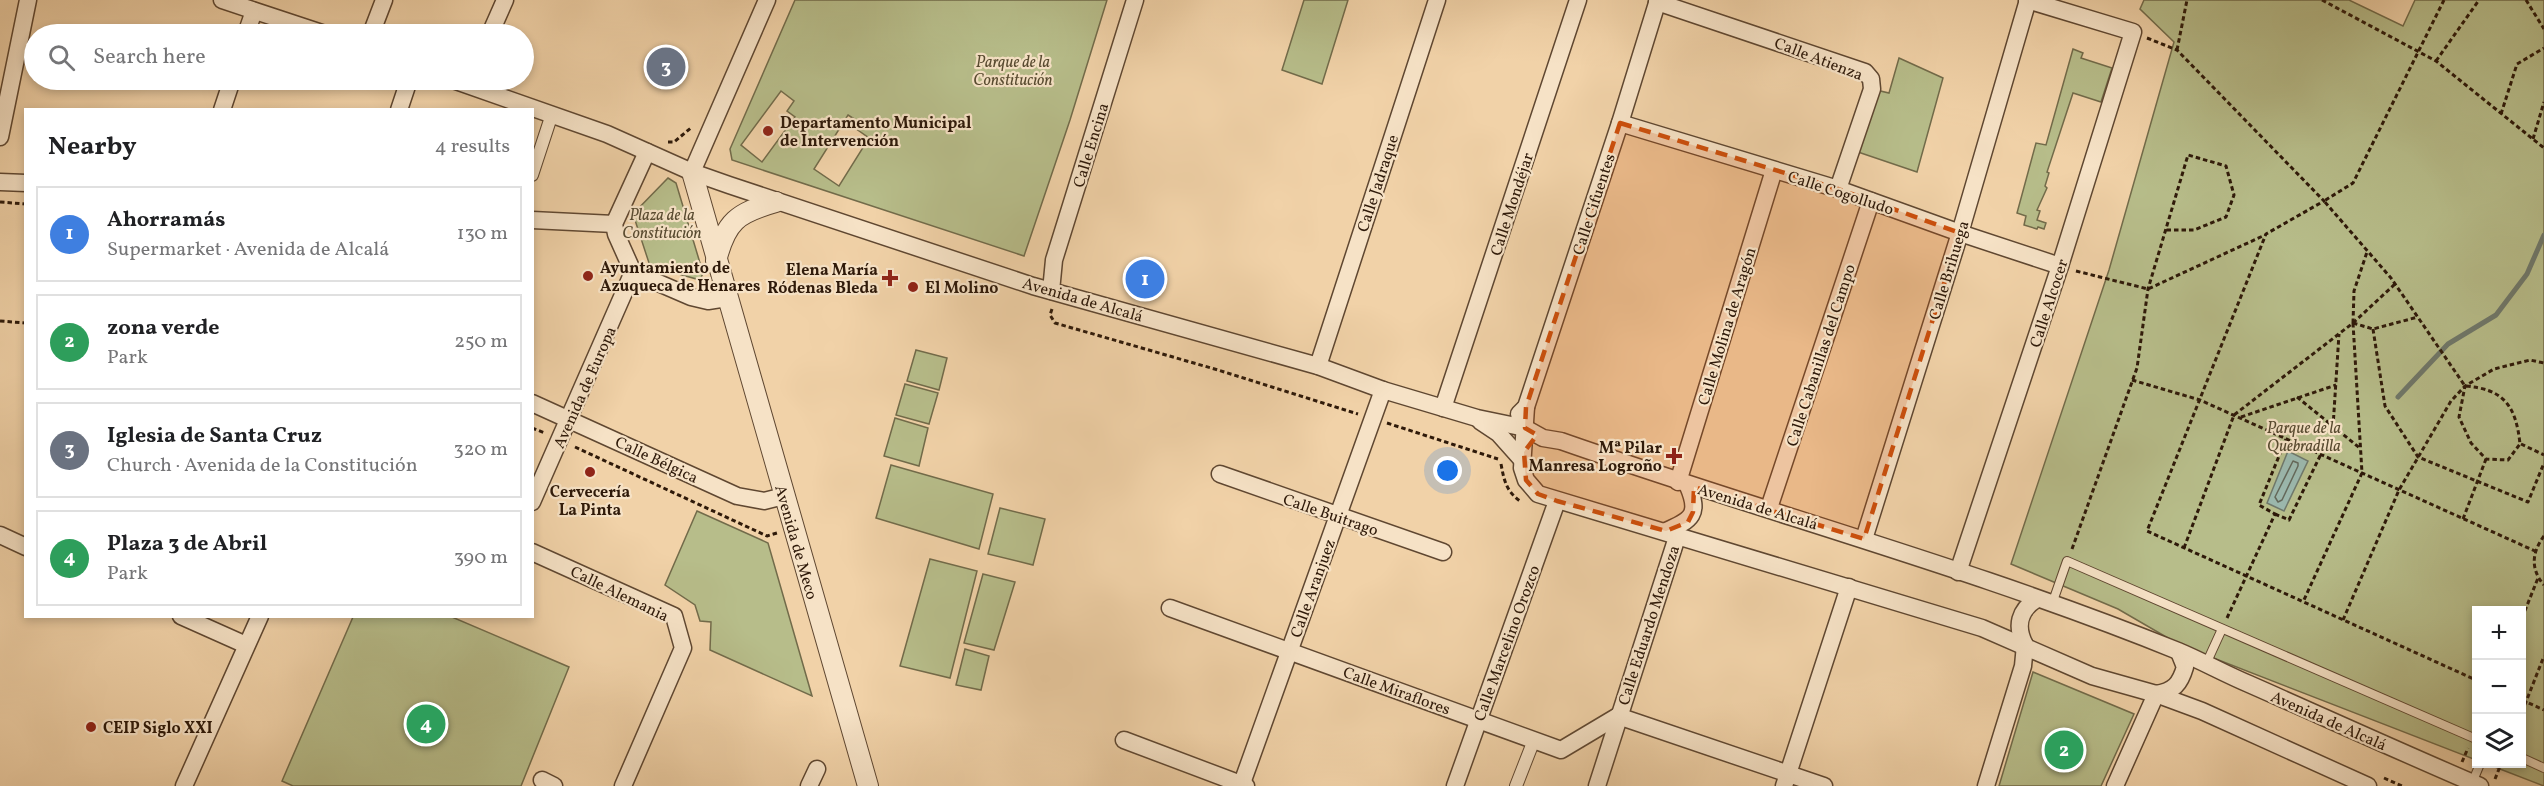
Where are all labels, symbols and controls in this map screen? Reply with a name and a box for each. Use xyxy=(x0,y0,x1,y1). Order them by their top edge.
search box xyxy=(24,24,534,90)
street label: Calle Atienza xyxy=(1771,33,1866,87)
icon: search xyxy=(45,41,78,74)
text: Search here xyxy=(93,42,206,73)
pin: 3 xyxy=(646,44,686,90)
park label: Parque de la Constitución xyxy=(973,52,1053,92)
street label: Calle Encina xyxy=(1069,101,1115,191)
place label: Departamento Municipal de Intervención xyxy=(780,113,972,153)
marker: Departamento Municipal de Intervención xyxy=(761,124,775,138)
text: Nearby xyxy=(48,129,137,165)
street label: Calle Jadraque xyxy=(1353,132,1405,235)
text: 4 results xyxy=(435,133,510,161)
street label: Calle Mondéjar xyxy=(1486,150,1540,259)
street label: Calle Cifuentes xyxy=(1568,151,1622,258)
street label: Calle Cogolludo xyxy=(1784,166,1896,221)
text: Ahorramás xyxy=(107,205,225,236)
park label: Plaza de la Constitución xyxy=(622,205,702,245)
street label: Calle Brihuega xyxy=(1924,218,1975,323)
text: 1 xyxy=(65,220,74,248)
text: 130 m xyxy=(457,220,508,248)
text: Supermarket · Avenida de Alcalá xyxy=(107,236,389,264)
street label: Calle Molina de Aragón xyxy=(1693,245,1762,408)
pin: 1 xyxy=(1126,256,1164,302)
street label: Calle Alcocer xyxy=(2025,256,2075,351)
place label: Ayuntamiento de Azuqueca de Henares xyxy=(600,258,760,298)
place label: Elena María Ródenas Bleda xyxy=(767,260,878,300)
street label: Calle Cabanillas del Campo xyxy=(1782,262,1862,450)
marker: Ayuntamiento de Azuqueca de Henares xyxy=(581,269,595,283)
marker: Elena María Ródenas Bleda xyxy=(883,271,897,285)
street label: Avenida de Alcalá xyxy=(1020,273,1145,329)
place label: El Molino xyxy=(925,278,998,300)
marker: El Molino xyxy=(906,280,920,294)
text: zona verde xyxy=(107,313,220,344)
street label: Avenida de Europa xyxy=(549,323,623,452)
text: 2 xyxy=(64,328,75,356)
text: 250 m xyxy=(454,328,508,356)
text: Park xyxy=(107,344,148,372)
park label: Parque de la Quebradilla xyxy=(2267,418,2342,458)
text: Iglesia de Santa Cruz xyxy=(107,421,322,452)
street label: Calle Bélgica xyxy=(611,432,701,490)
text: 3 xyxy=(64,436,75,464)
text: 320 m xyxy=(453,436,508,464)
place label: Mª Pilar Manresa Logroño xyxy=(1528,438,1662,478)
marker: Mª Pilar Manresa Logroño xyxy=(1667,449,1681,463)
text: Church · Avenida de la Constitución xyxy=(107,452,418,480)
your location xyxy=(1433,456,1462,485)
marker: Cervecería La Pinta xyxy=(583,465,597,479)
street label: Avenida de Alcalá xyxy=(1695,479,1820,537)
place label: Cervecería La Pinta xyxy=(550,482,631,522)
street label: Avenida de Meco xyxy=(768,483,822,602)
street label: Calle Buitrago xyxy=(1280,489,1381,542)
text: Plaza 3 de Abril xyxy=(107,529,267,560)
street label: Calle Aranjuez xyxy=(1286,536,1342,641)
street label: Calle Eduardo Mendoza xyxy=(1614,543,1686,708)
text: 4 xyxy=(63,544,76,572)
text: 390 m xyxy=(454,544,508,572)
text: Park xyxy=(107,560,148,588)
street label: Calle Alemania xyxy=(566,561,672,628)
street label: Calle Marcelino Orozco xyxy=(1469,563,1546,725)
map controls xyxy=(2472,606,2526,768)
button: + xyxy=(2472,606,2526,660)
button: − xyxy=(2472,660,2526,714)
street label: Calle Miraflores xyxy=(1340,662,1453,722)
street label: Avenida de Alcalá xyxy=(2267,686,2390,757)
pin: 4 xyxy=(406,702,446,746)
button: layers xyxy=(2472,714,2526,768)
place label: CEIP Siglo XXI xyxy=(103,718,213,740)
marker: CEIP Siglo XXI xyxy=(84,720,98,734)
pin: 2 xyxy=(2044,728,2084,772)

